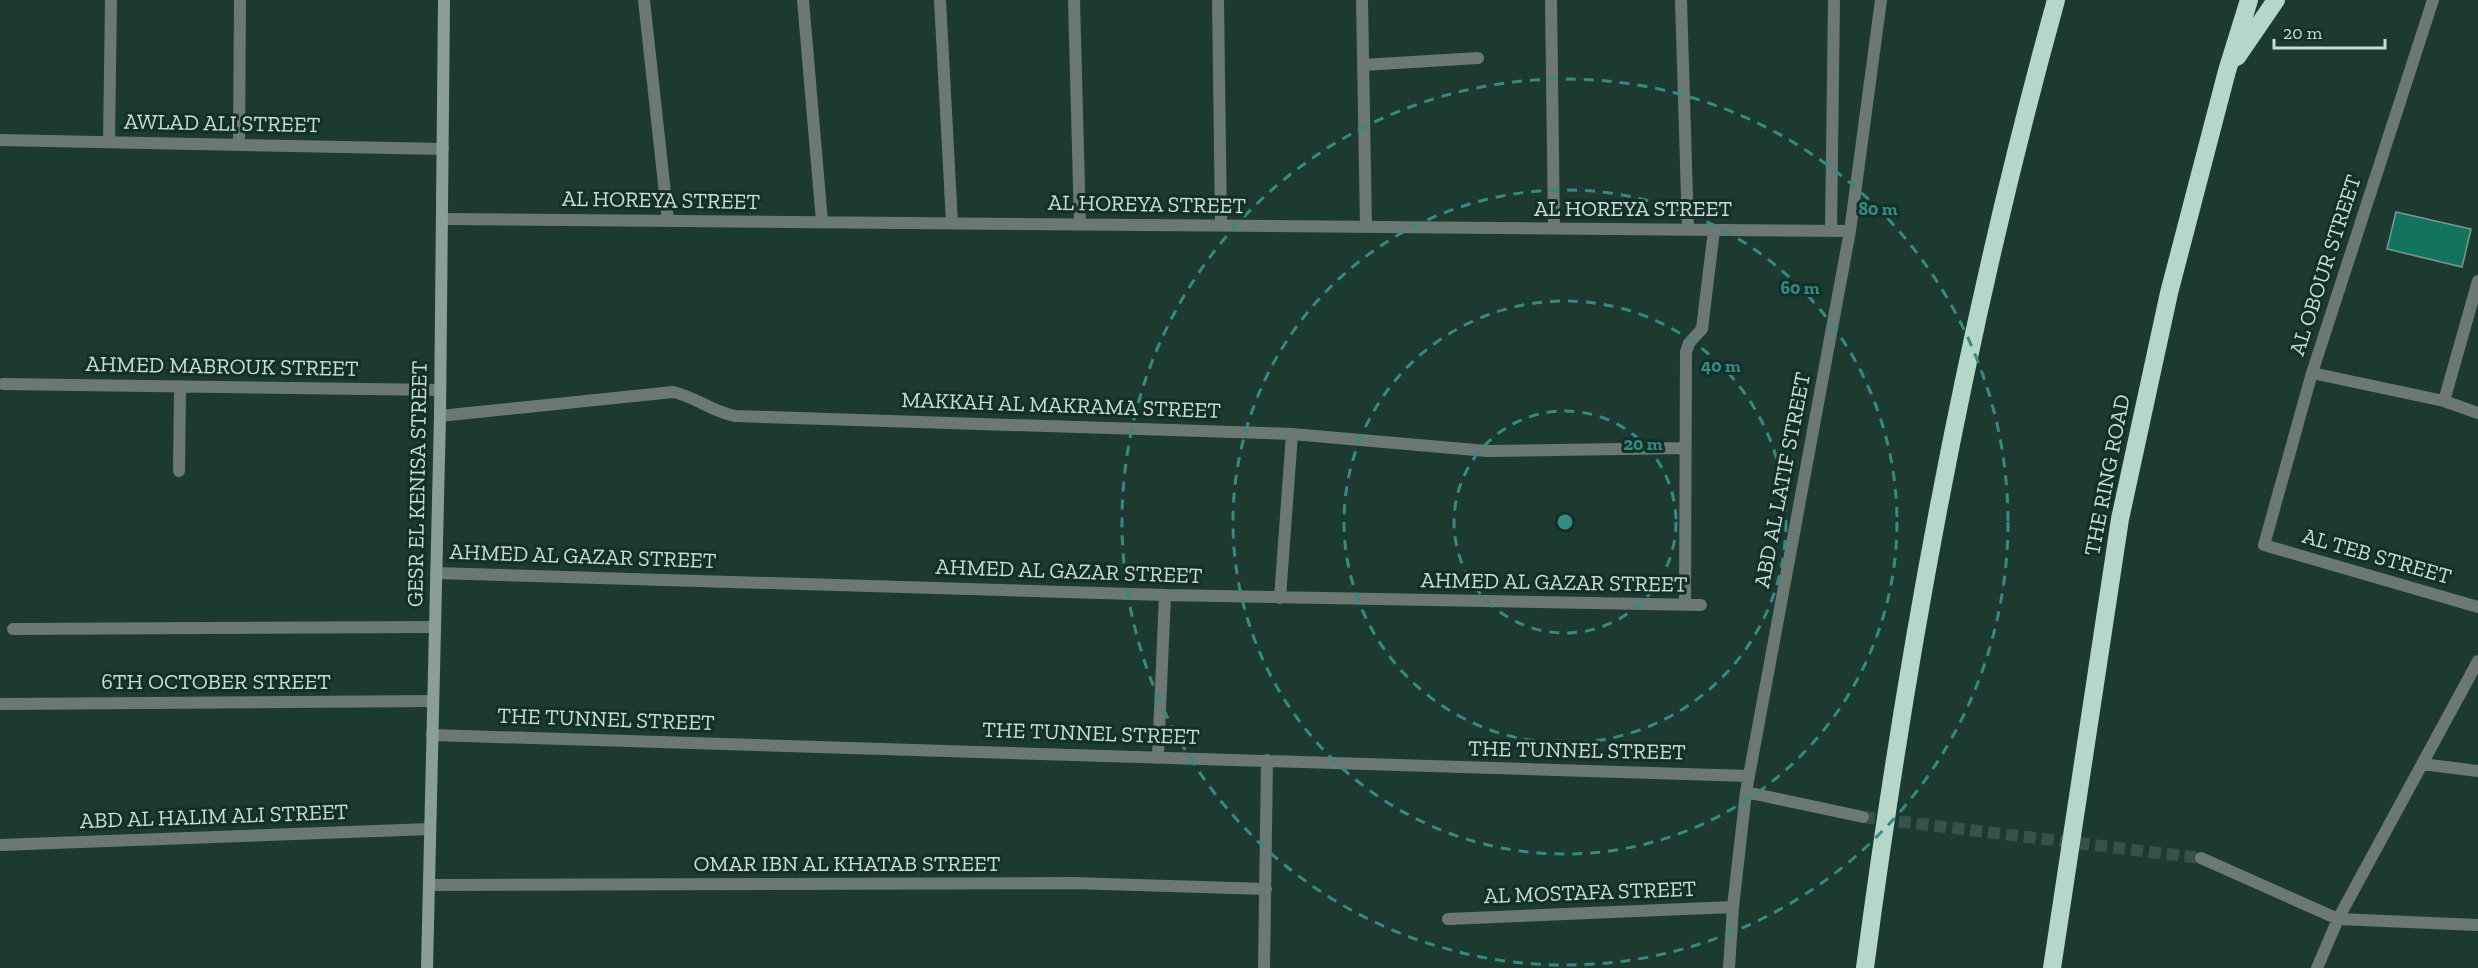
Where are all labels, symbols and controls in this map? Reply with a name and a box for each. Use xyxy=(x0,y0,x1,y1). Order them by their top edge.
scale bar xyxy=(2274,12,2385,50)
text: 20 m xyxy=(2283,22,2323,44)
street label: AWLAD ALI STREET xyxy=(124,108,321,138)
street label: AL OBOUR STREET xyxy=(2283,171,2367,359)
street label: AL HOREYA STREET xyxy=(562,185,761,215)
street label: AL HOREYA STREET xyxy=(1048,189,1247,219)
street label: AL HOREYA STREET xyxy=(1534,195,1732,222)
text: 80 m xyxy=(1858,198,1898,220)
text: 60 m xyxy=(1780,277,1820,299)
street label: AHMED MABROUK STREET xyxy=(85,350,359,382)
text: 40 m xyxy=(1701,355,1741,377)
street label: GESR EL KENISA STREET xyxy=(401,360,433,607)
street label: ABD AL LATIF STREET xyxy=(1748,370,1816,590)
street label: MAKKAH AL MAKRAMA STREET xyxy=(901,386,1222,424)
street label: THE RING ROAD xyxy=(2078,392,2136,558)
text: 20 m xyxy=(1623,433,1663,455)
centre of rings xyxy=(1555,512,1575,532)
street label: AL TEB STREET xyxy=(2299,522,2455,590)
street label: AHMED AL GAZAR STREET xyxy=(449,538,717,574)
street label: AHMED AL GAZAR STREET xyxy=(935,553,1203,589)
street label: AHMED AL GAZAR STREET xyxy=(1420,566,1688,598)
street label: 6TH OCTOBER STREET xyxy=(101,668,331,695)
street label: THE TUNNEL STREET xyxy=(497,702,716,736)
street label: THE TUNNEL STREET xyxy=(982,716,1201,750)
street label: THE TUNNEL STREET xyxy=(1468,735,1686,765)
street label: ABD AL HALIM ALI STREET xyxy=(79,798,349,834)
street label: OMAR IBN AL KHATAB STREET xyxy=(694,850,1001,877)
street label: AL MOSTAFA STREET xyxy=(1483,875,1697,909)

